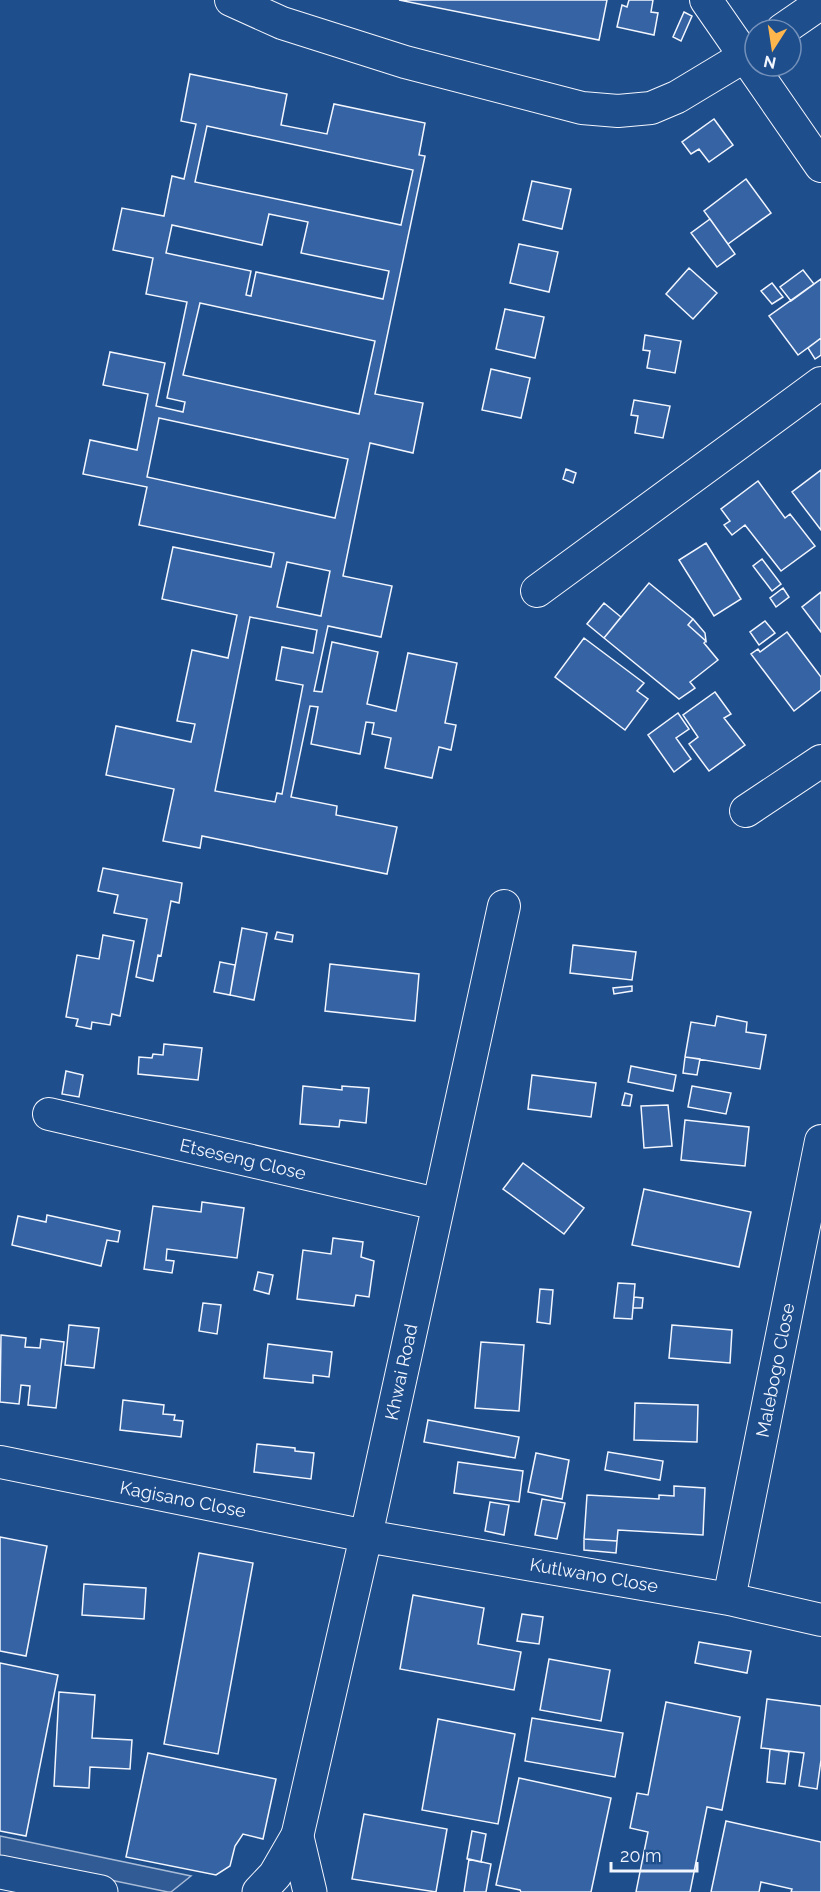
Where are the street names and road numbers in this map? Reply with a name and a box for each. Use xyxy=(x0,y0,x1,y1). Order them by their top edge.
street label: Etseseng Close xyxy=(178,1134,309,1184)
street label: Malebogo Close xyxy=(752,1301,798,1439)
street label: Khwai Road xyxy=(381,1322,421,1422)
street label: Kagisano Close xyxy=(118,1476,248,1522)
street label: Kutlwano Close xyxy=(528,1553,660,1597)

